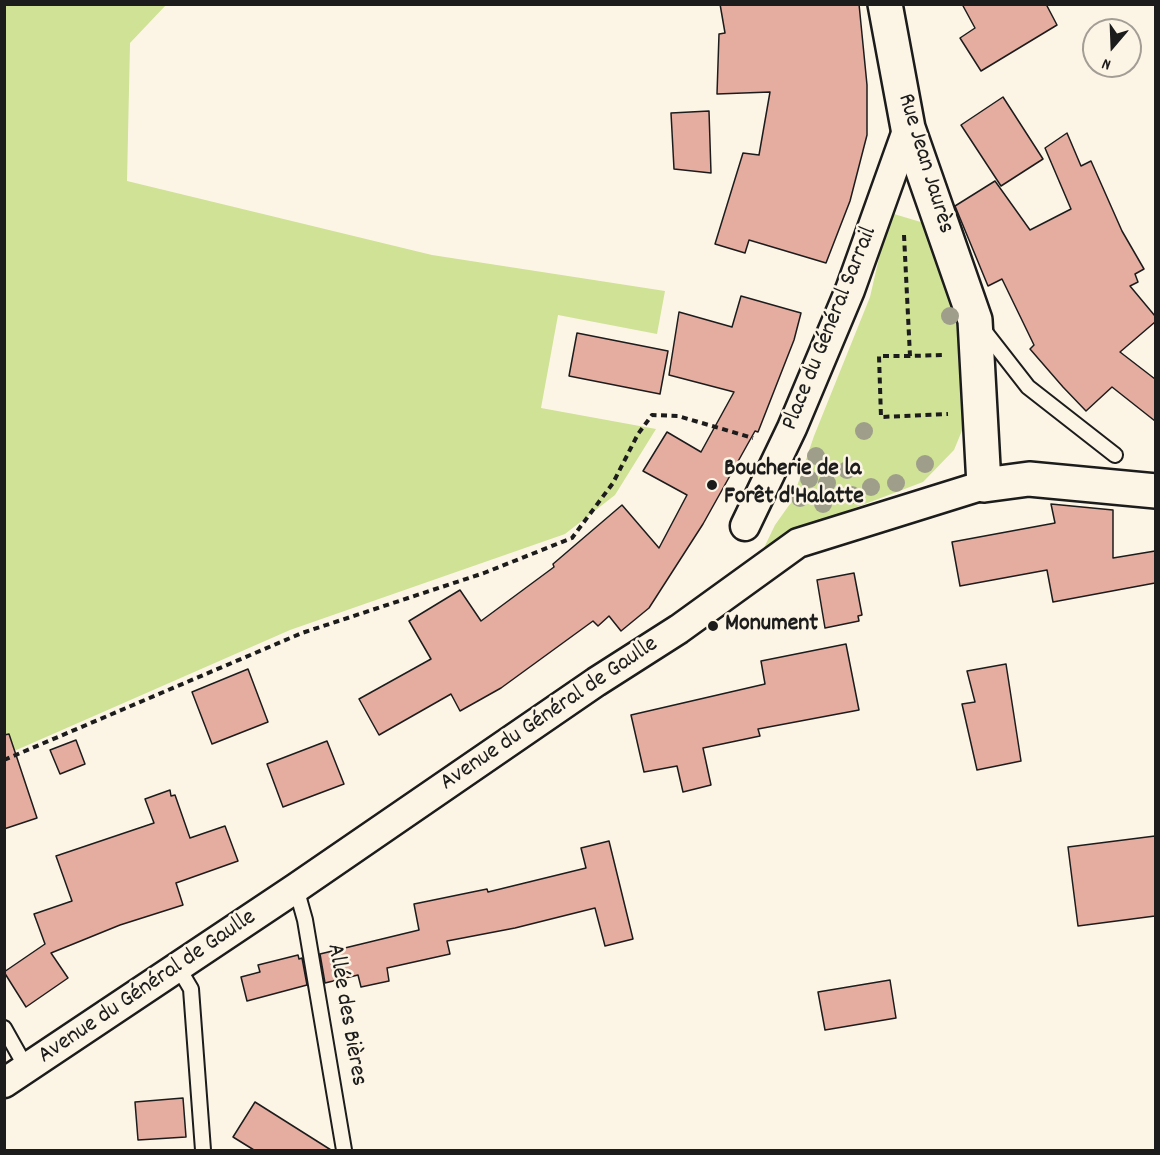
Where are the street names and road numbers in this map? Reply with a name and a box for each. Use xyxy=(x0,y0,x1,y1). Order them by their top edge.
street label: Rue Jean Jaurès xyxy=(889,90,959,238)
street label: Place du Général Sarrail xyxy=(777,223,885,435)
street label: Avenue du Général de Gaulle xyxy=(436,631,664,799)
street label: Avenue du Général de Gaulle xyxy=(34,904,262,1072)
street label: Allée des Bières xyxy=(318,942,372,1088)

